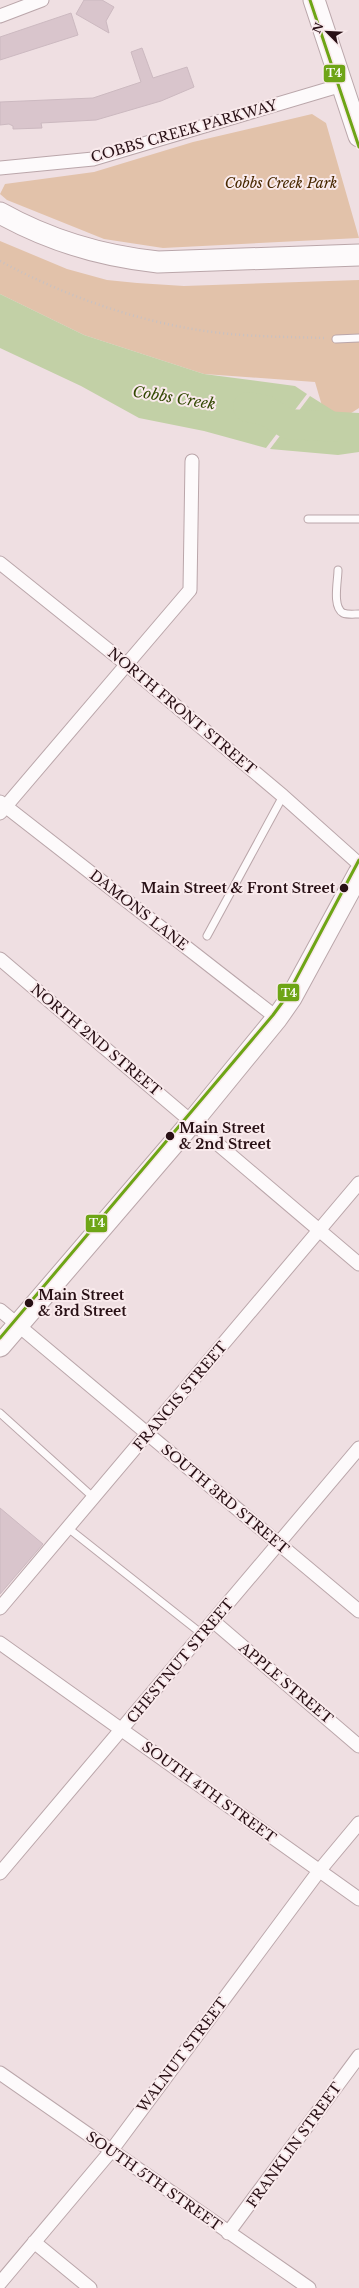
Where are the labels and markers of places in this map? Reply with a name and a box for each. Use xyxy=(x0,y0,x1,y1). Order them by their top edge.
place label: Main Street & Front Street xyxy=(141,879,336,897)
marker: Main Street & Front Street xyxy=(338,882,350,894)
place label: Main Street & 2nd Street xyxy=(179,1119,272,1153)
marker: Main Street & 2nd Street xyxy=(164,1130,176,1142)
place label: Main Street & 3rd Street xyxy=(38,1286,127,1320)
marker: Main Street & 3rd Street xyxy=(23,1297,35,1309)

